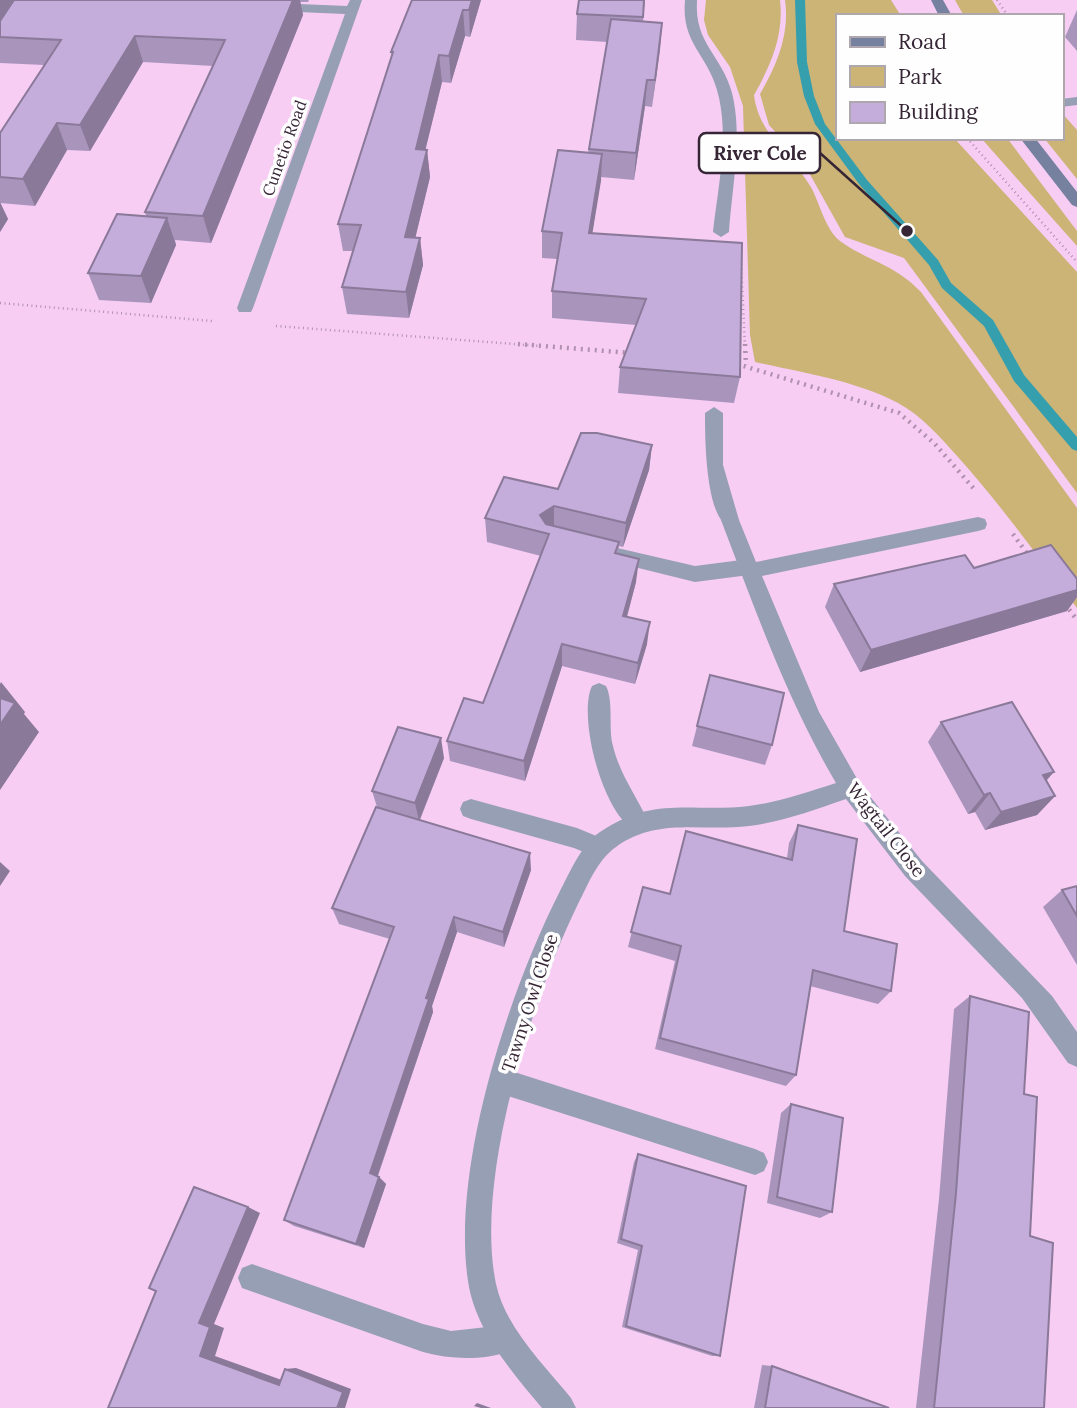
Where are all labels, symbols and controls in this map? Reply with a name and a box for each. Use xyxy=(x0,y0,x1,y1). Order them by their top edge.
legend xyxy=(836,14,1063,140)
text: Road xyxy=(898,28,947,55)
text: Park xyxy=(898,63,942,90)
street label: Cunetio Road xyxy=(257,97,311,199)
text: Building xyxy=(898,98,978,125)
callout: River Cole xyxy=(699,133,820,173)
text: River Cole xyxy=(713,141,807,165)
street label: Wagtail Close xyxy=(842,778,931,882)
street label: Tawny Owl Close xyxy=(496,931,563,1075)

